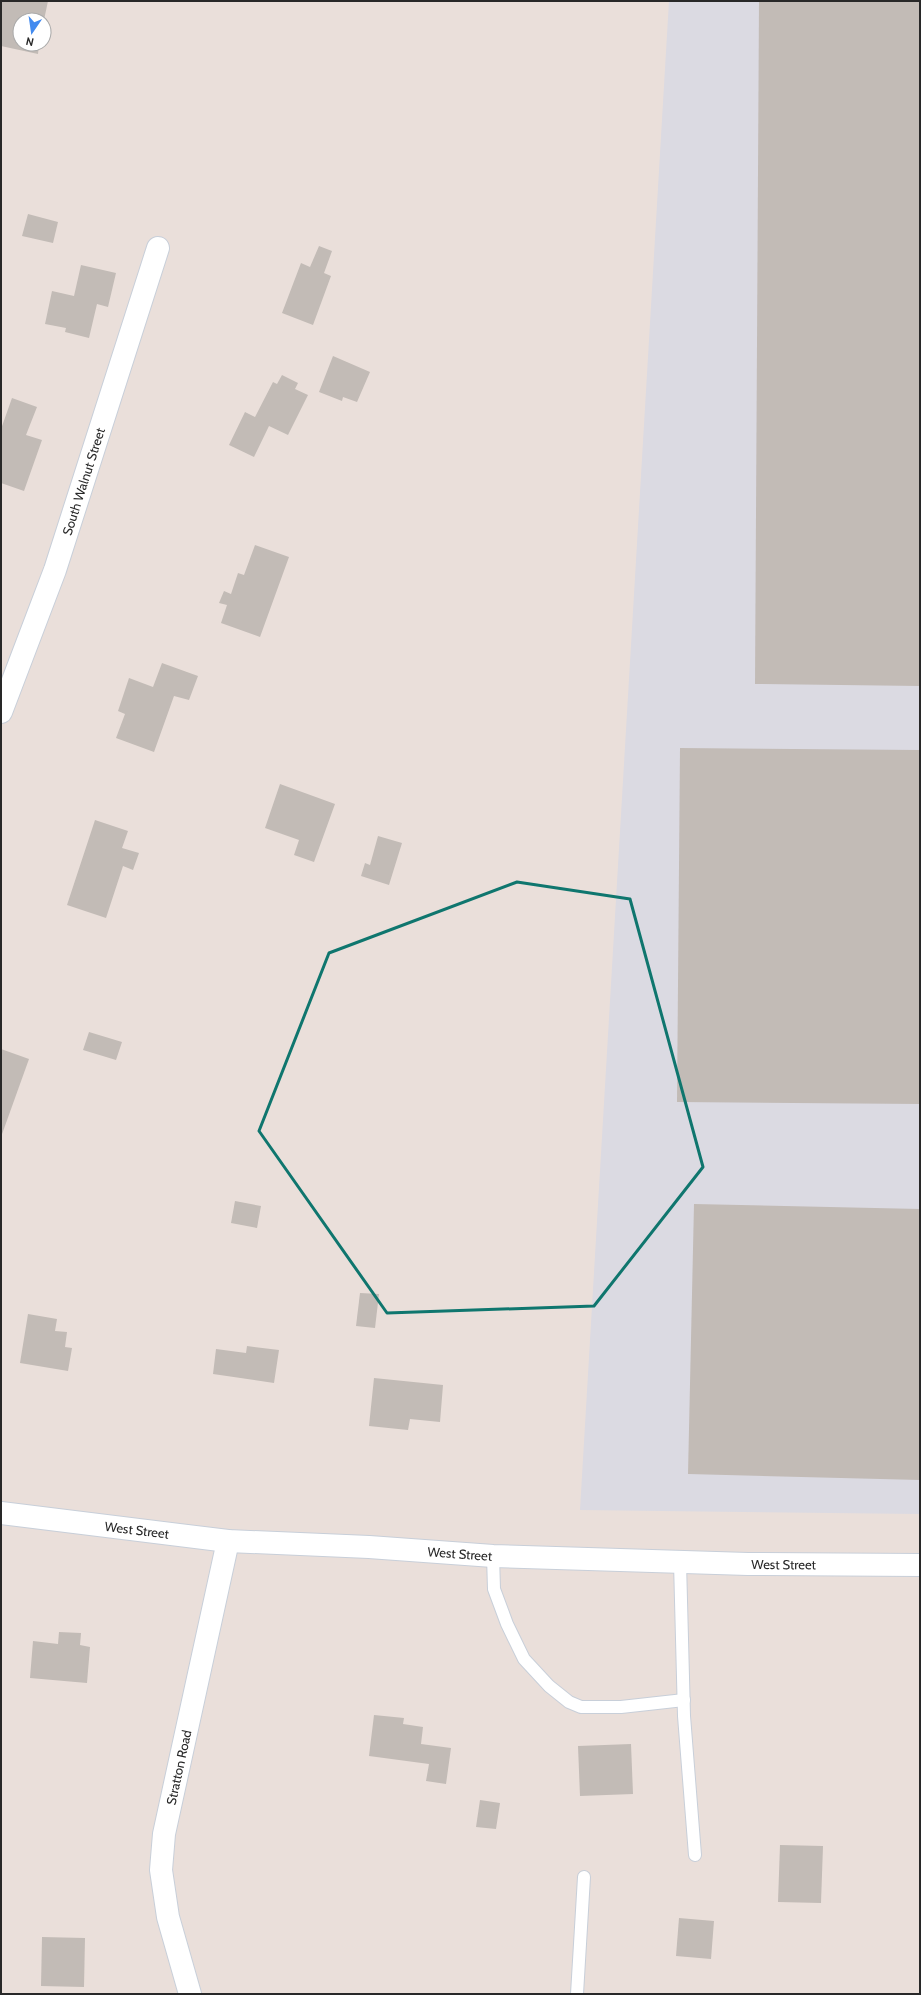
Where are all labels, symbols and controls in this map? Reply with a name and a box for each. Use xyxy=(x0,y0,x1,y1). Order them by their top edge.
north arrow xyxy=(12,12,52,52)
text: N xyxy=(24,34,35,49)
street label: South Walnut Street xyxy=(59,425,108,537)
street label: West Street xyxy=(104,1518,171,1542)
street label: West Street xyxy=(427,1543,493,1564)
street label: West Street xyxy=(751,1556,817,1572)
street label: Stratton Road xyxy=(163,1728,195,1806)

